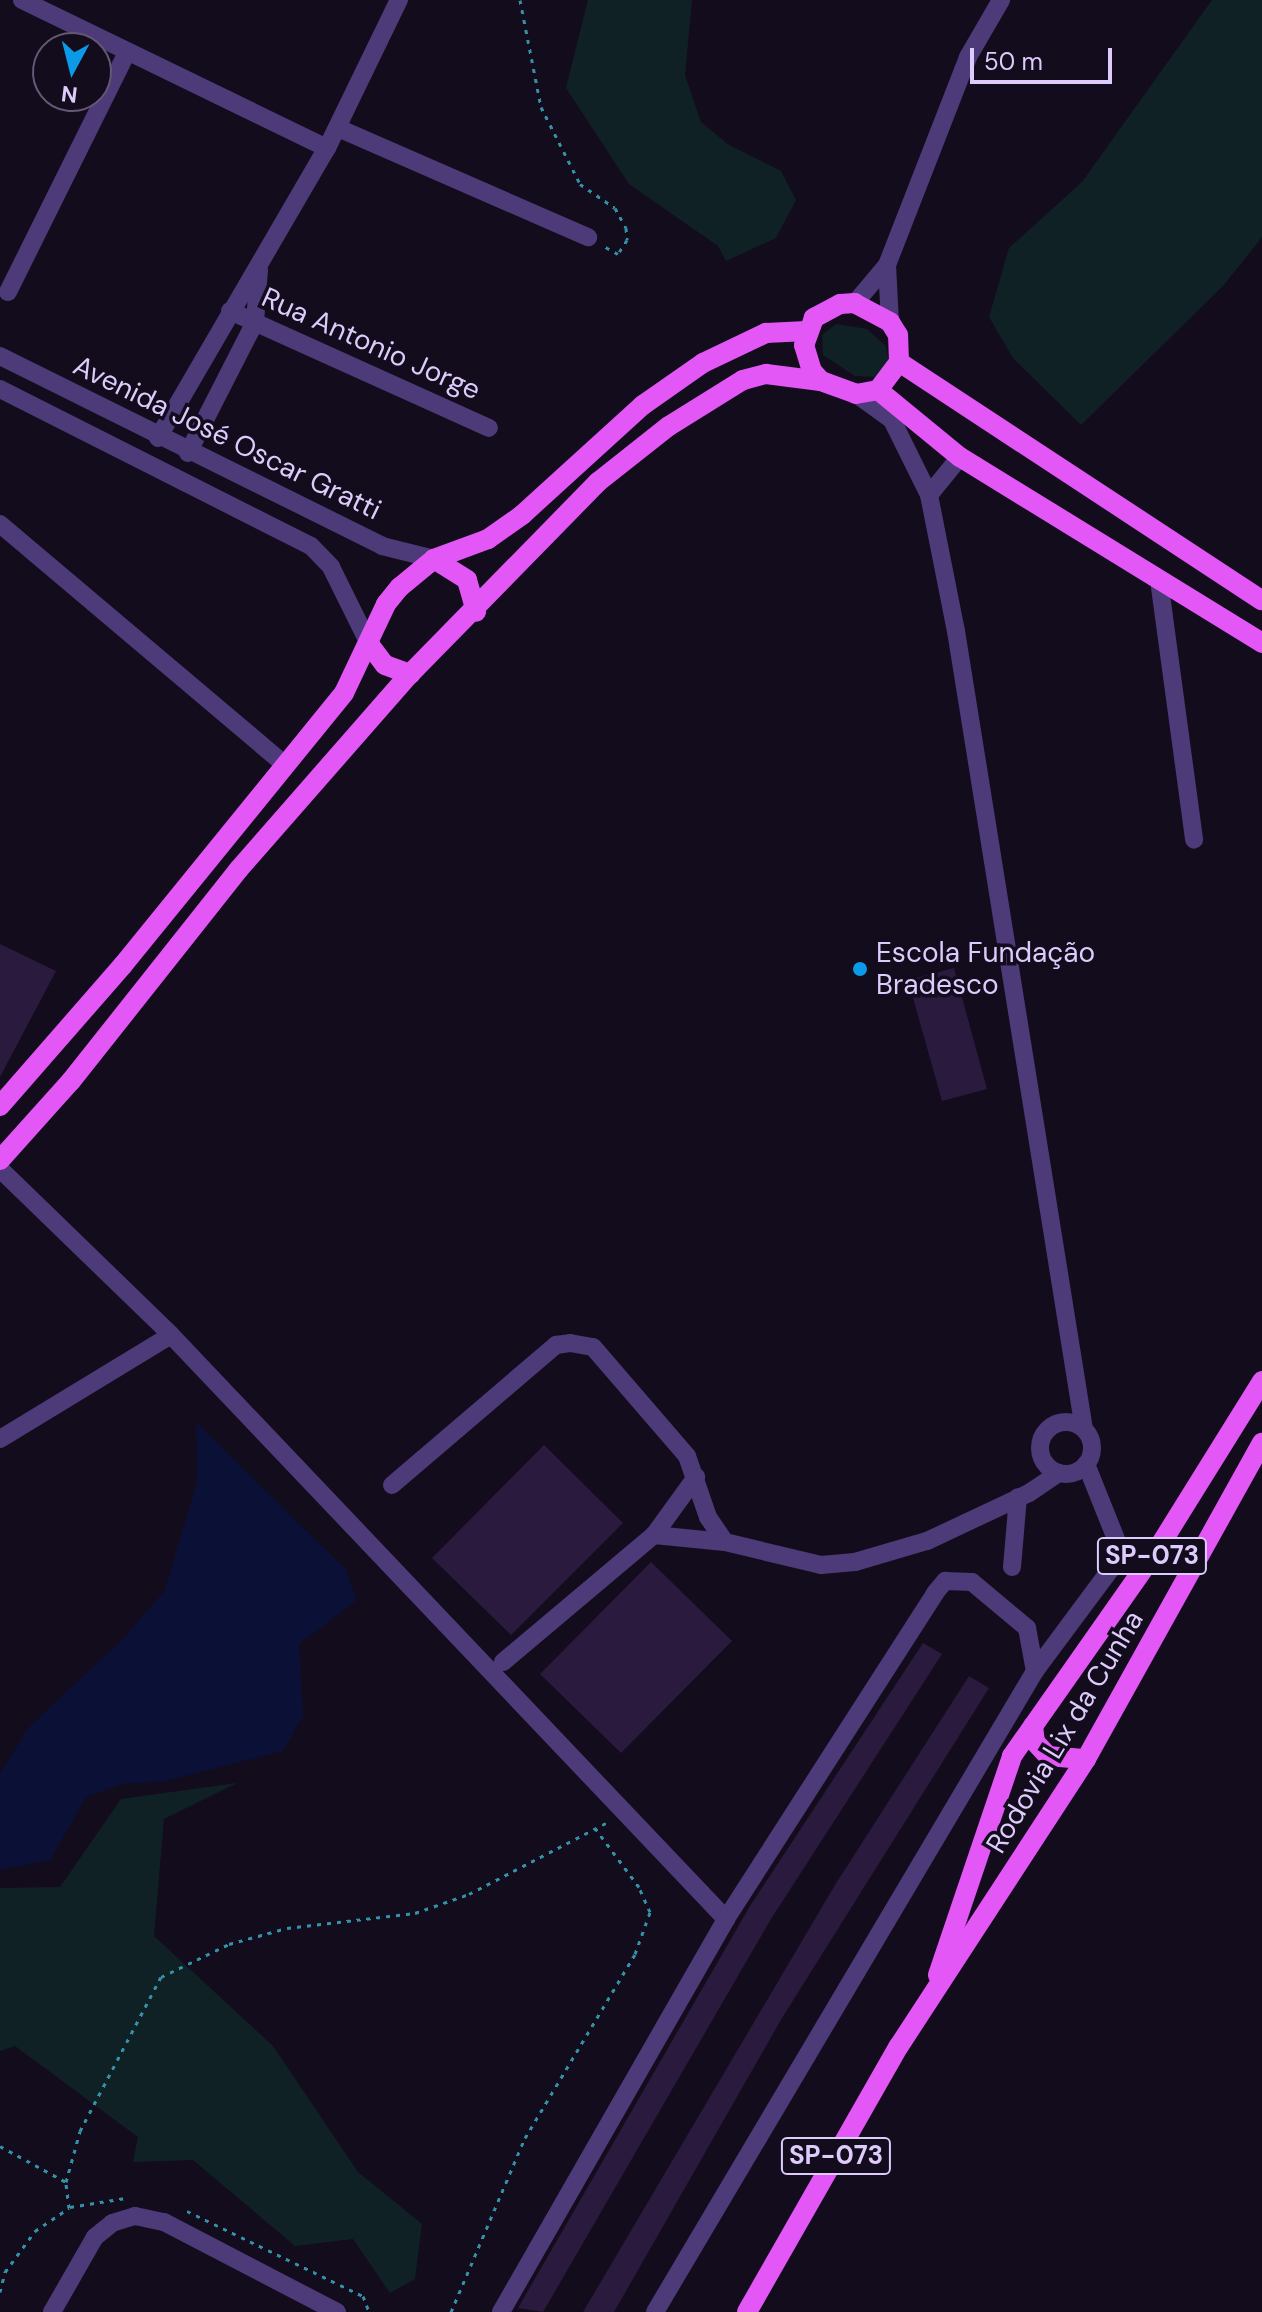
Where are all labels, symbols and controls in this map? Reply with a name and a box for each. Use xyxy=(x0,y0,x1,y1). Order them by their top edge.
north arrow xyxy=(32,32,112,112)
scale bar xyxy=(974,32,1116,82)
text: 50 m xyxy=(984,46,1043,77)
text: N xyxy=(60,79,79,110)
street label: Rua Antonio Jorge xyxy=(257,281,485,407)
street label: Avenida José Oscar Gratti xyxy=(68,349,386,527)
place label: Escola Fundação Bradesco xyxy=(876,936,1095,1002)
marker: Escola Fundação Bradesco xyxy=(851,960,869,978)
road number: SP-073 xyxy=(1096,1534,1208,1578)
street label: Rodovia Lix da Cunha xyxy=(979,1605,1151,1859)
road number: SP-073 xyxy=(780,2134,892,2178)

